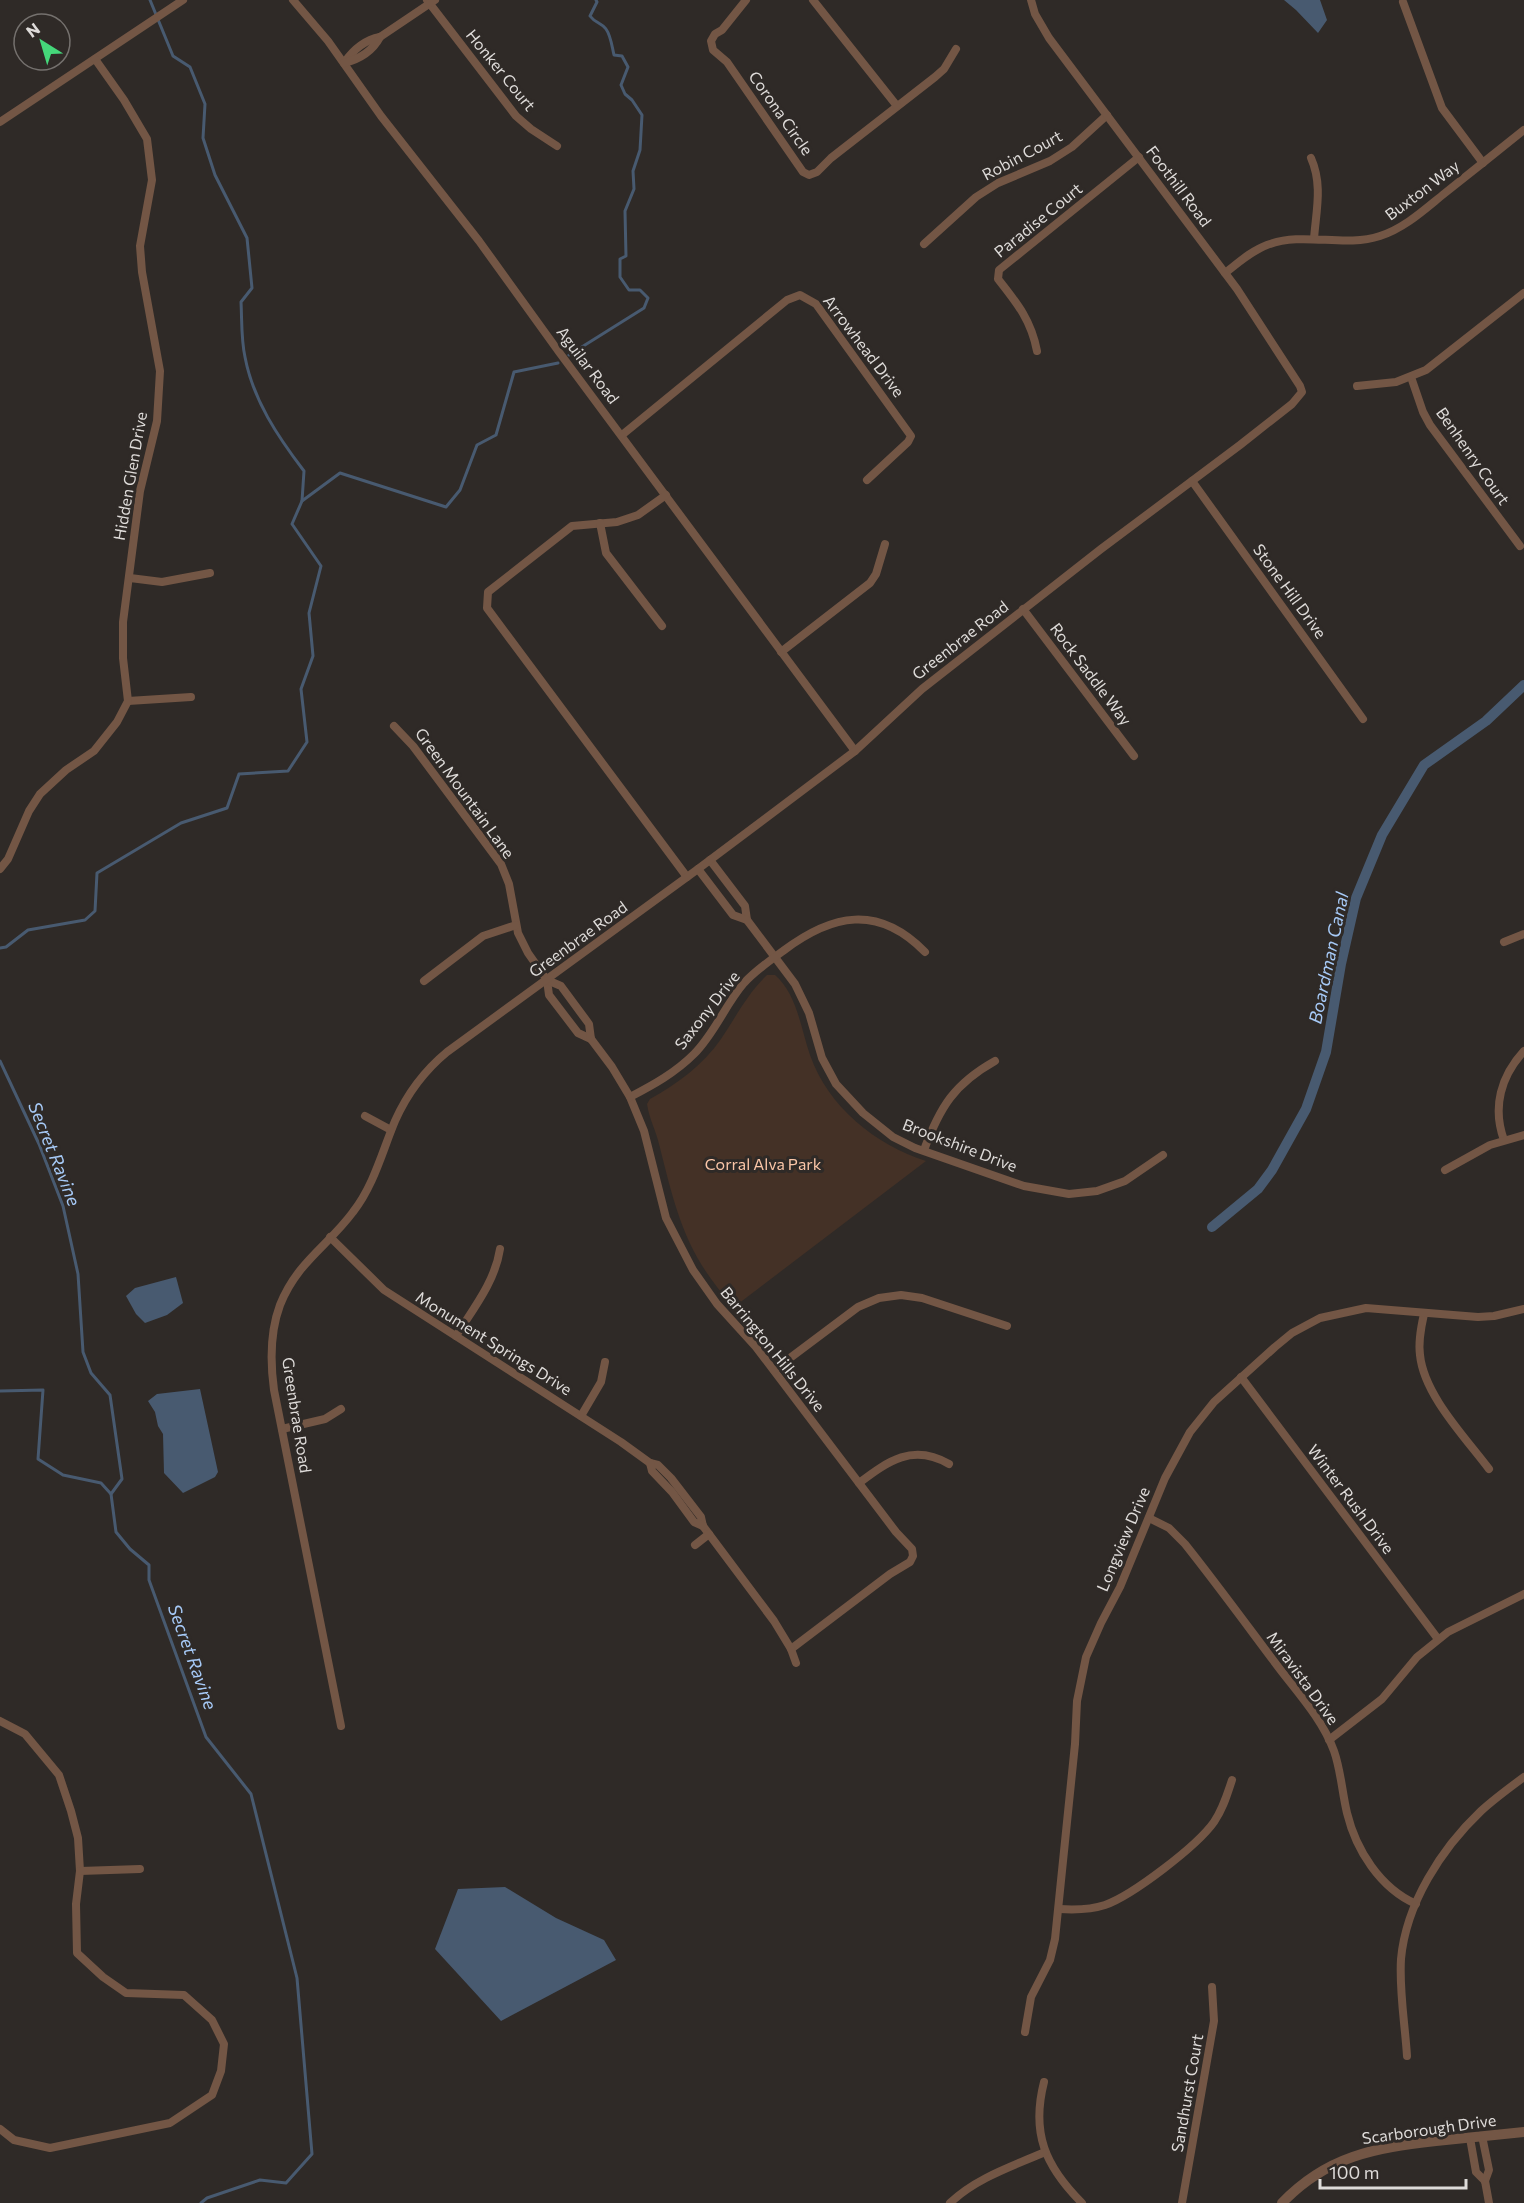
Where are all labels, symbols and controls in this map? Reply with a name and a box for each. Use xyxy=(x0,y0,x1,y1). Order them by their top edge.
north arrow xyxy=(12,12,72,72)
text: N xyxy=(22,18,43,41)
street label: Honker Court xyxy=(463,25,540,115)
street label: Corona Circle xyxy=(745,67,817,158)
street label: Robin Court xyxy=(978,125,1065,184)
street label: Foothill Road xyxy=(1143,142,1216,230)
street label: Buxton Way xyxy=(1381,156,1463,224)
street label: Paradise Court xyxy=(990,178,1086,261)
street label: Arrowhead Drive xyxy=(820,291,909,400)
street label: Aguilar Road xyxy=(553,322,624,407)
street label: Benhenry Court xyxy=(1433,403,1514,509)
street label: Hidden Glen Drive xyxy=(109,410,150,542)
street label: Stone Hill Drive xyxy=(1250,540,1331,642)
street label: Greenbrae Road xyxy=(908,596,1012,683)
street label: Rock Saddle Way xyxy=(1047,619,1136,729)
street label: Green Mountain Lane xyxy=(412,724,519,862)
water label: Boardman Canal xyxy=(1303,890,1353,1026)
street label: Greenbrae Road xyxy=(525,897,631,981)
street label: Saxony Drive xyxy=(670,967,743,1053)
water label: Secret Ravine xyxy=(24,1098,86,1210)
street label: Brookshire Drive xyxy=(900,1114,1020,1175)
park label: Corral Alva Park xyxy=(705,1154,822,1173)
street label: Barrington Hills Drive xyxy=(717,1283,830,1415)
street label: Monument Springs Drive xyxy=(413,1287,576,1398)
street label: Greenbrae Road xyxy=(279,1356,316,1474)
street label: Winter Rush Drive xyxy=(1304,1440,1399,1557)
street label: Longview Drive xyxy=(1092,1484,1153,1594)
water label: Secret Ravine xyxy=(164,1601,222,1713)
street label: Miravista Drive xyxy=(1263,1628,1343,1728)
street label: Sandhurst Court xyxy=(1167,2032,1206,2153)
street label: Scarborough Drive xyxy=(1361,2110,1497,2147)
scale bar xyxy=(1320,2152,1466,2190)
text: 100 m xyxy=(1329,2161,1379,2183)

